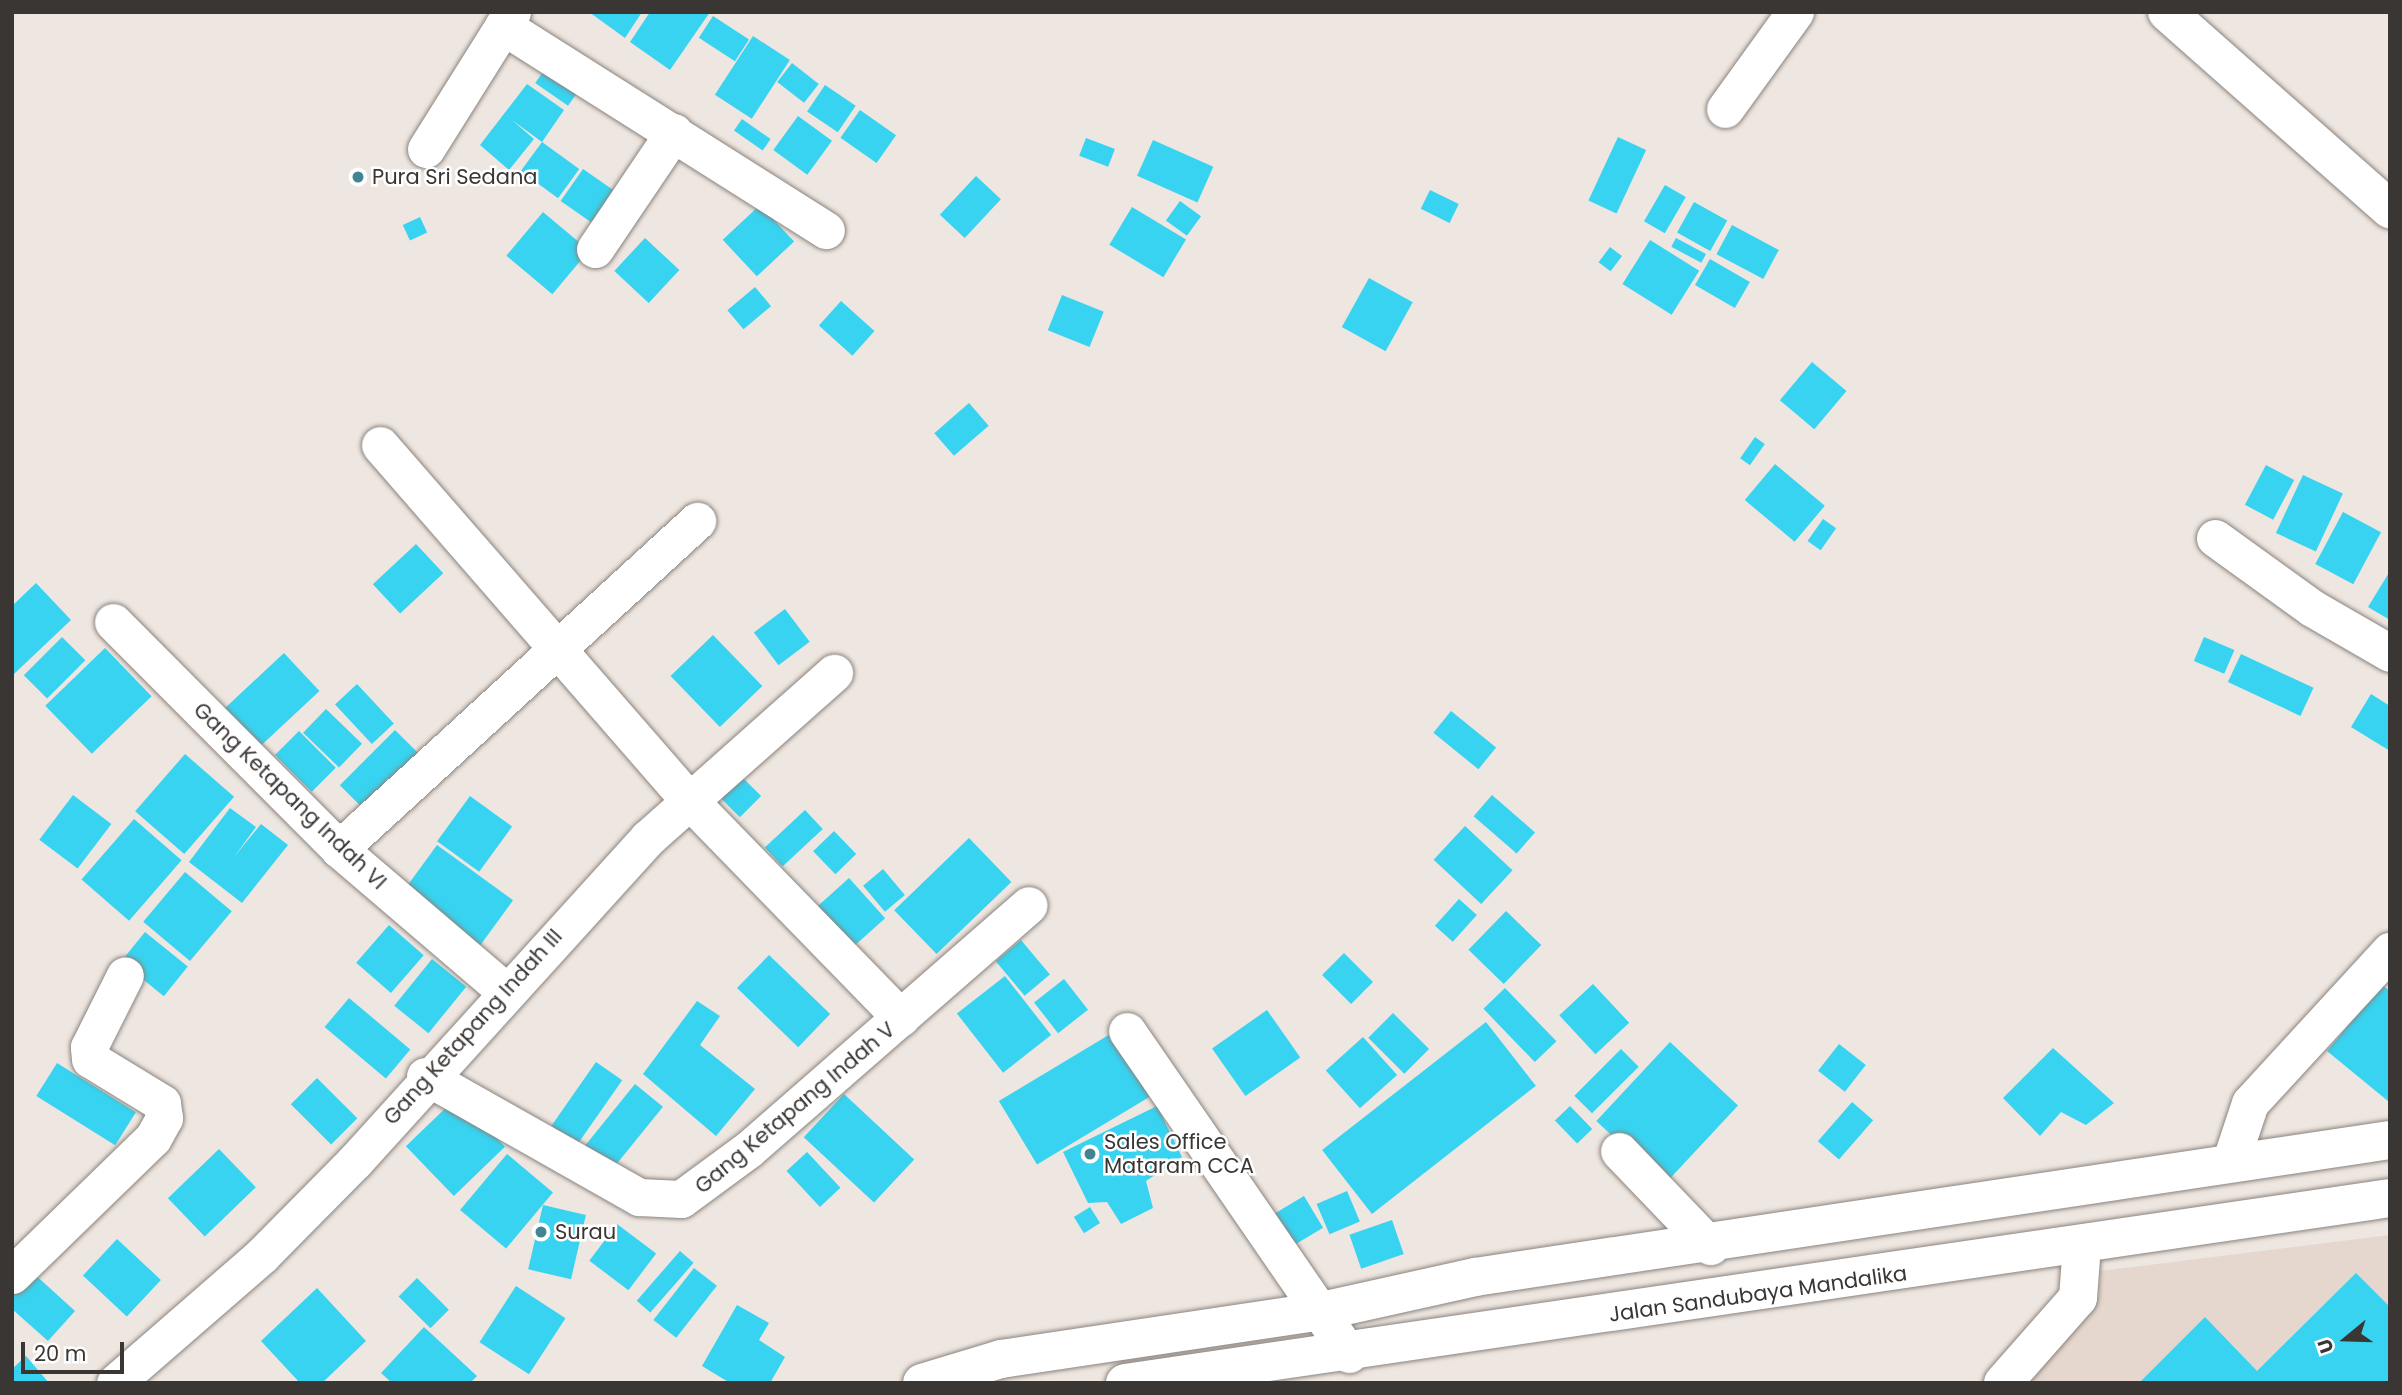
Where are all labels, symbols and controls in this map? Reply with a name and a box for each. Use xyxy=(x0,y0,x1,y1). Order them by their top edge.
place label: Pura Sri Sedana xyxy=(372,164,538,190)
marker: Pura Sri Sedana xyxy=(350,169,366,185)
street label: Gang Ketapang Indah VI xyxy=(188,697,392,895)
street label: Gang Ketapang Indah III xyxy=(379,924,567,1130)
street label: Gang Ketapang Indah V xyxy=(690,1017,900,1199)
place label: Sales Office Mataram CCA xyxy=(1104,1129,1254,1179)
marker: Sales Office Mataram CCA xyxy=(1082,1146,1098,1162)
place label: Surau xyxy=(555,1219,616,1245)
marker: Surau xyxy=(533,1224,549,1240)
street label: Jalan Sandubaya Mandalika xyxy=(1607,1261,1909,1327)
north arrow xyxy=(2311,1304,2381,1374)
scale bar xyxy=(24,1328,128,1372)
text: U xyxy=(2311,1335,2341,1357)
text: 20 m xyxy=(34,1339,87,1368)

